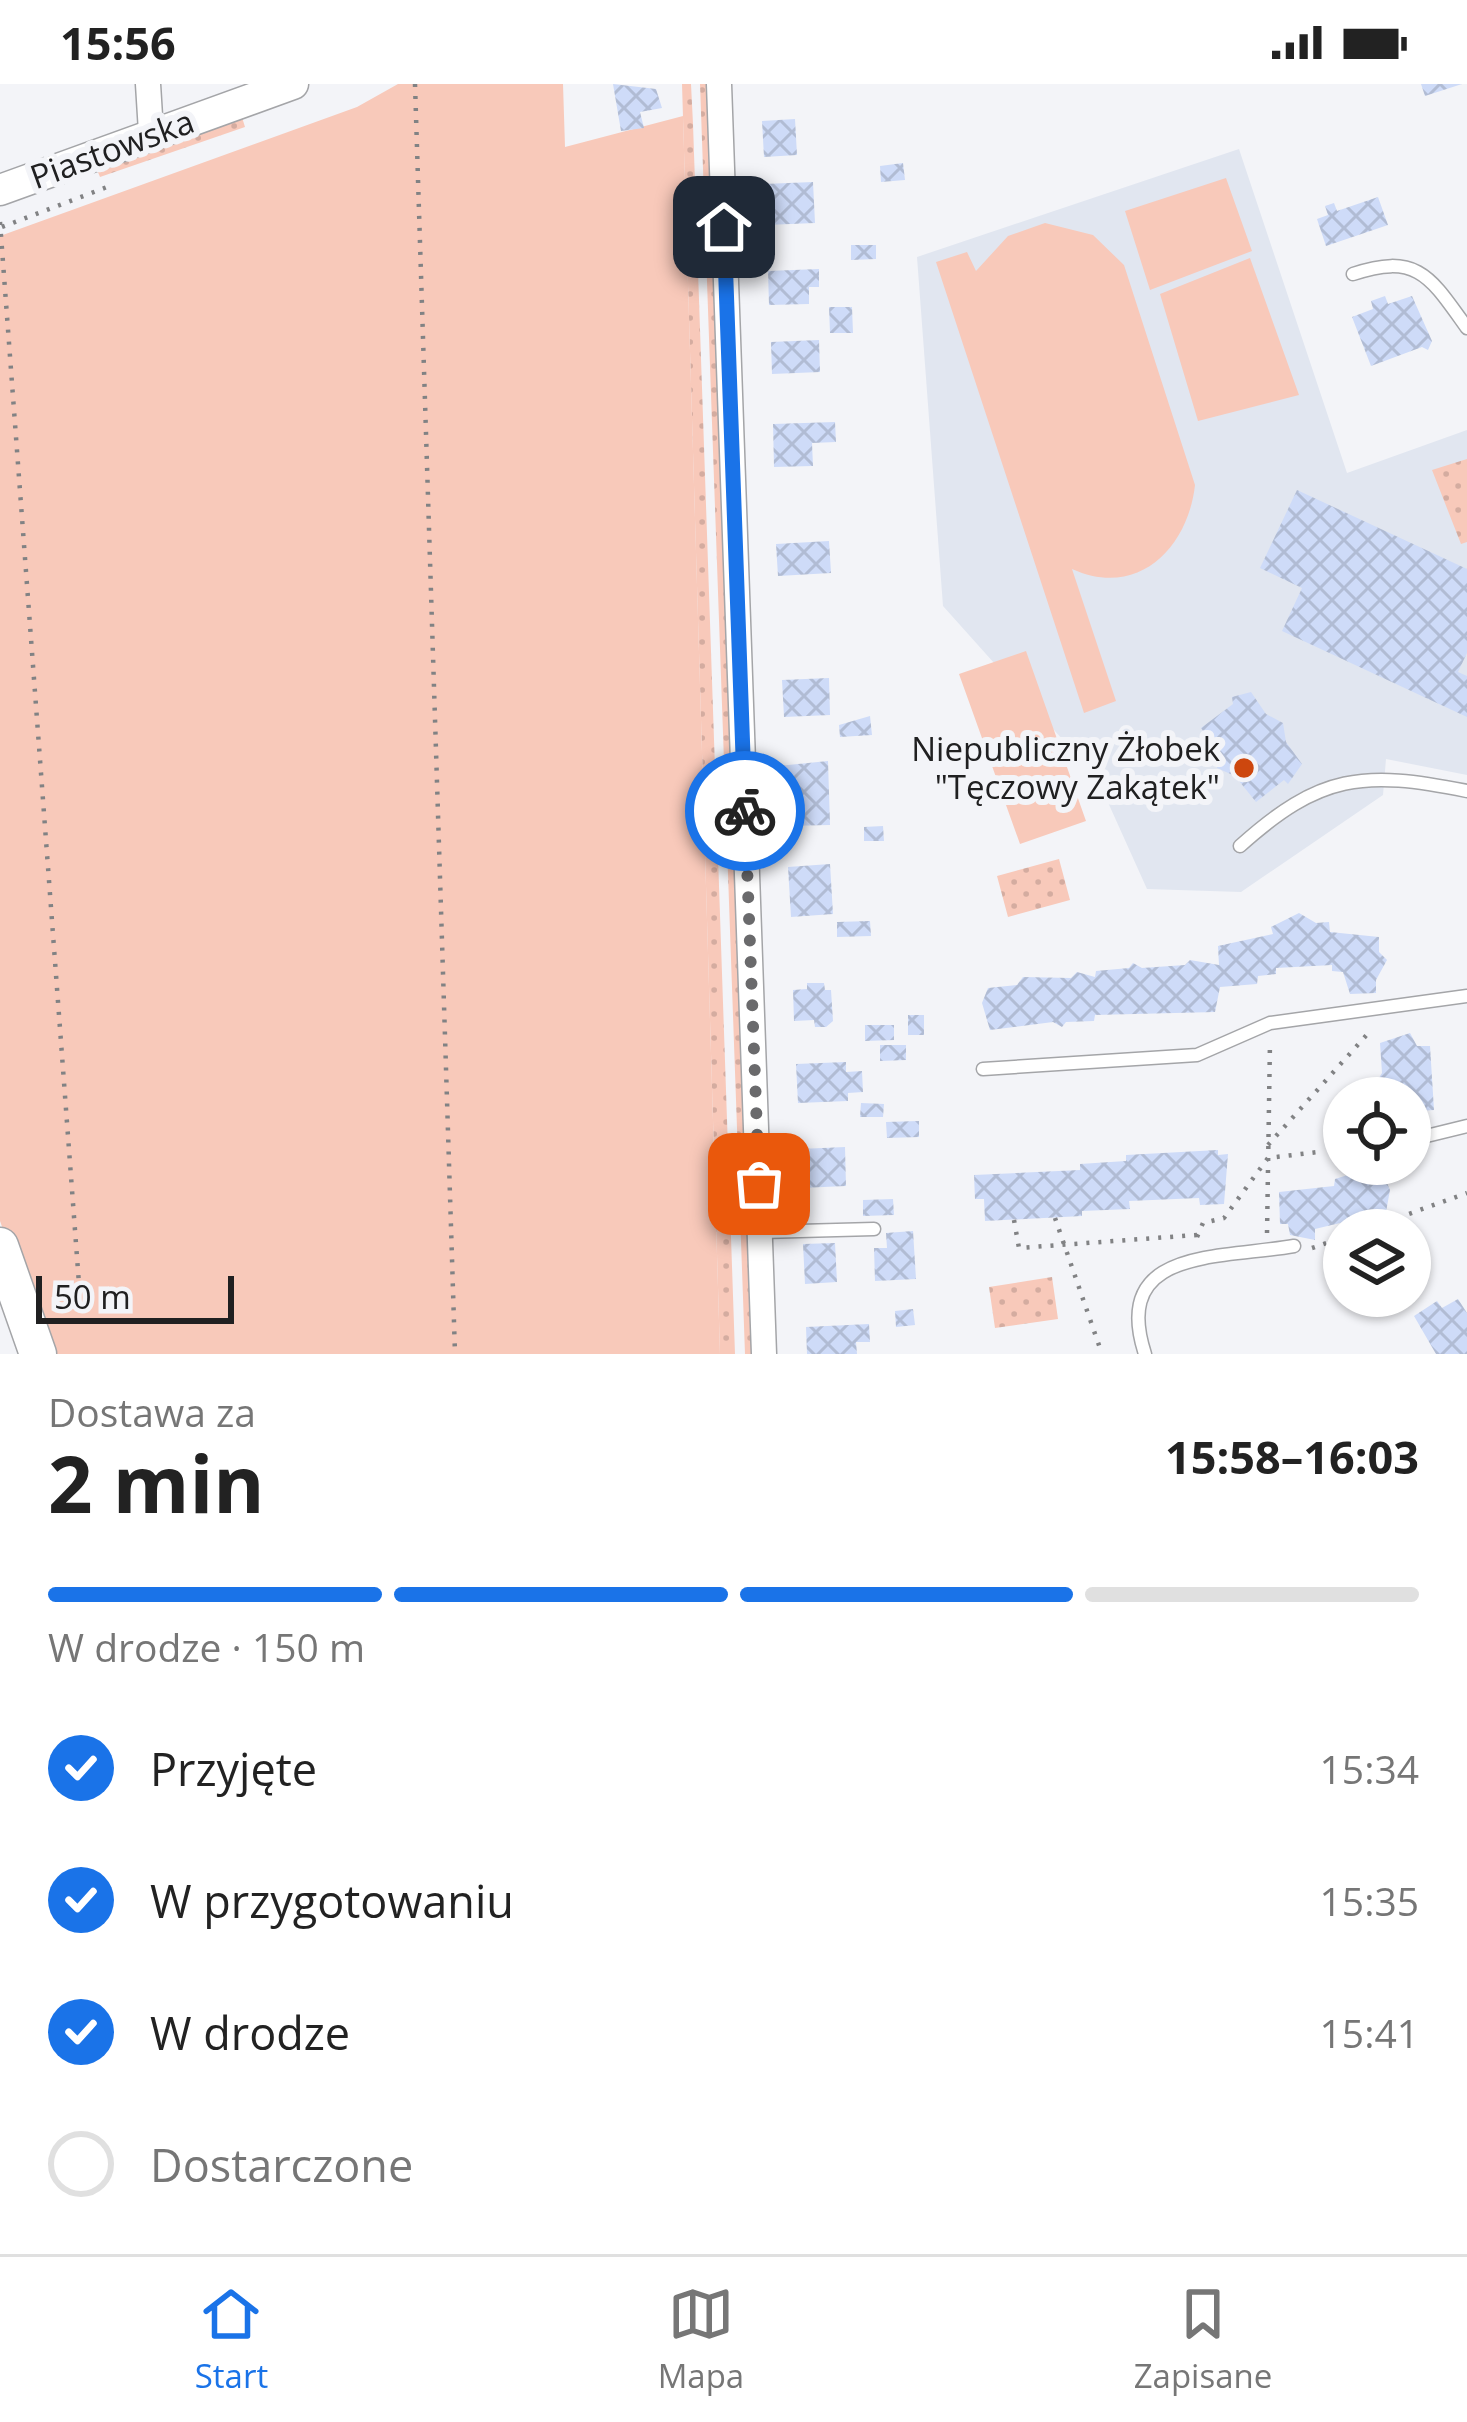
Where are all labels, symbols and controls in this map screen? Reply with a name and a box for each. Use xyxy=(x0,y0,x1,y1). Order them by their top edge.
text: 15:56 xyxy=(60,12,176,73)
street label: Piastowska xyxy=(24,98,200,199)
pin xyxy=(673,176,775,278)
icon: home xyxy=(691,194,757,260)
place label: Niepubliczny Żłobek "Tęczowy Zakątek" xyxy=(911,726,1221,809)
courier xyxy=(685,751,805,871)
marker: Niepubliczny Żłobek "Tęczowy Zakątek" xyxy=(1231,755,1257,781)
icon: bike xyxy=(712,778,778,844)
map controls xyxy=(1323,1077,1431,1317)
button: locate xyxy=(1323,1077,1431,1185)
pin xyxy=(708,1133,810,1235)
icon: bag xyxy=(726,1151,792,1217)
button: layers xyxy=(1323,1209,1431,1317)
scale bar xyxy=(36,1270,234,1323)
text: 50 m xyxy=(54,1274,131,1319)
text: Dostawa za xyxy=(48,1385,256,1438)
text: 15:58–16:03 xyxy=(1165,1426,1419,1487)
text: 2 min xyxy=(48,1430,265,1536)
text: W drodze · 150 m xyxy=(48,1620,365,1673)
icon: check xyxy=(48,1735,114,1801)
text: Przyjęte xyxy=(150,1738,317,1799)
text: 15:34 xyxy=(1320,1742,1419,1795)
icon: check xyxy=(48,1867,114,1933)
text: W przygotowaniu xyxy=(150,1870,514,1931)
text: 15:35 xyxy=(1320,1874,1419,1927)
icon: check xyxy=(48,1999,114,2065)
text: W drodze xyxy=(150,2002,350,2063)
text: 15:41 xyxy=(1320,2006,1419,2059)
text: Dostarczone xyxy=(150,2134,413,2195)
tab: Start xyxy=(195,2281,268,2398)
tab: Mapa xyxy=(658,2281,744,2398)
tab: Zapisane xyxy=(1134,2281,1272,2398)

